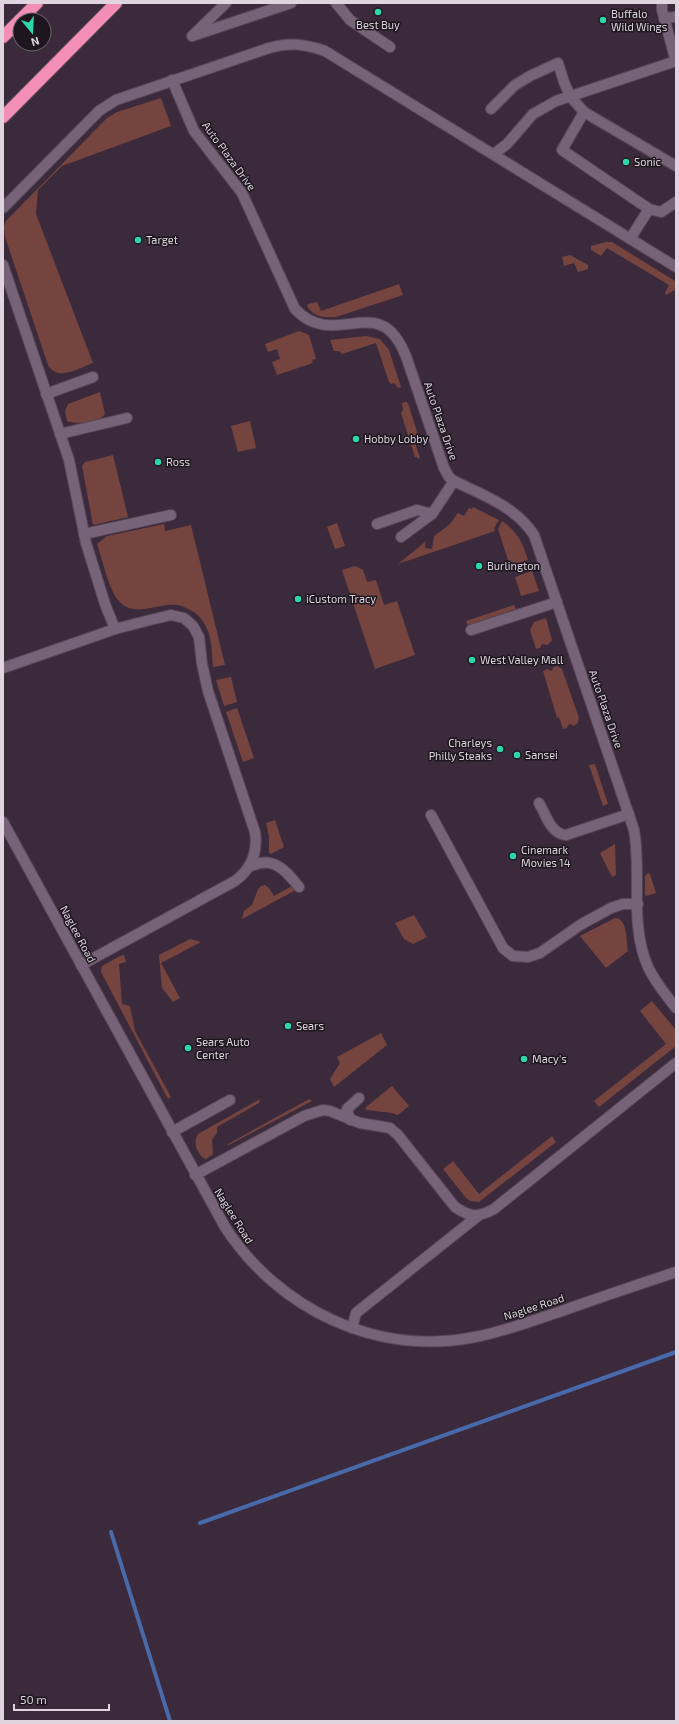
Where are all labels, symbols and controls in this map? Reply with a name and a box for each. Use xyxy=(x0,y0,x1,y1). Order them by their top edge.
marker: Best Buy xyxy=(373,7,383,17)
place label: Buffalo Wild Wings xyxy=(611,7,668,33)
north arrow xyxy=(12,12,52,52)
marker: Buffalo Wild Wings xyxy=(598,15,608,25)
place label: Best Buy xyxy=(356,18,400,31)
text: N xyxy=(29,35,41,49)
street label: Auto Plaza Drive xyxy=(200,119,259,193)
place label: Sonic xyxy=(634,155,661,168)
marker: Sonic xyxy=(621,157,631,167)
place label: Target xyxy=(146,233,178,246)
marker: Target xyxy=(133,235,143,245)
street label: Auto Plaza Drive xyxy=(422,380,461,462)
place label: Hobby Lobby xyxy=(364,432,428,445)
marker: Hobby Lobby xyxy=(351,434,361,444)
place label: Ross xyxy=(166,455,191,468)
marker: Ross xyxy=(153,457,163,467)
place label: Burlington xyxy=(487,559,540,572)
marker: Burlington xyxy=(474,561,484,571)
place label: iCustom Tracy xyxy=(306,592,376,605)
marker: iCustom Tracy xyxy=(293,594,303,604)
place label: West Valley Mall xyxy=(480,653,564,666)
marker: West Valley Mall xyxy=(467,655,477,665)
street label: Auto Plaza Drive xyxy=(587,668,626,750)
place label: Charleys Philly Steaks xyxy=(429,736,492,762)
marker: Charleys Philly Steaks xyxy=(495,744,505,754)
place label: Sansei xyxy=(525,748,558,761)
marker: Sansei xyxy=(512,750,522,760)
place label: Cinemark Movies 14 xyxy=(521,843,571,869)
marker: Cinemark Movies 14 xyxy=(508,851,518,861)
street label: Naglee Road xyxy=(58,903,99,965)
place label: Sears xyxy=(296,1019,325,1032)
marker: Sears xyxy=(283,1021,293,1031)
place label: Sears Auto Center xyxy=(196,1035,250,1061)
marker: Sears Auto Center xyxy=(183,1043,193,1053)
place label: Macy's xyxy=(532,1052,567,1065)
marker: Macy's xyxy=(519,1054,529,1064)
street label: Naglee Road xyxy=(212,1186,257,1246)
street label: Naglee Road xyxy=(502,1291,566,1322)
scale bar xyxy=(14,1686,109,1712)
text: 50 m xyxy=(20,1692,47,1706)

